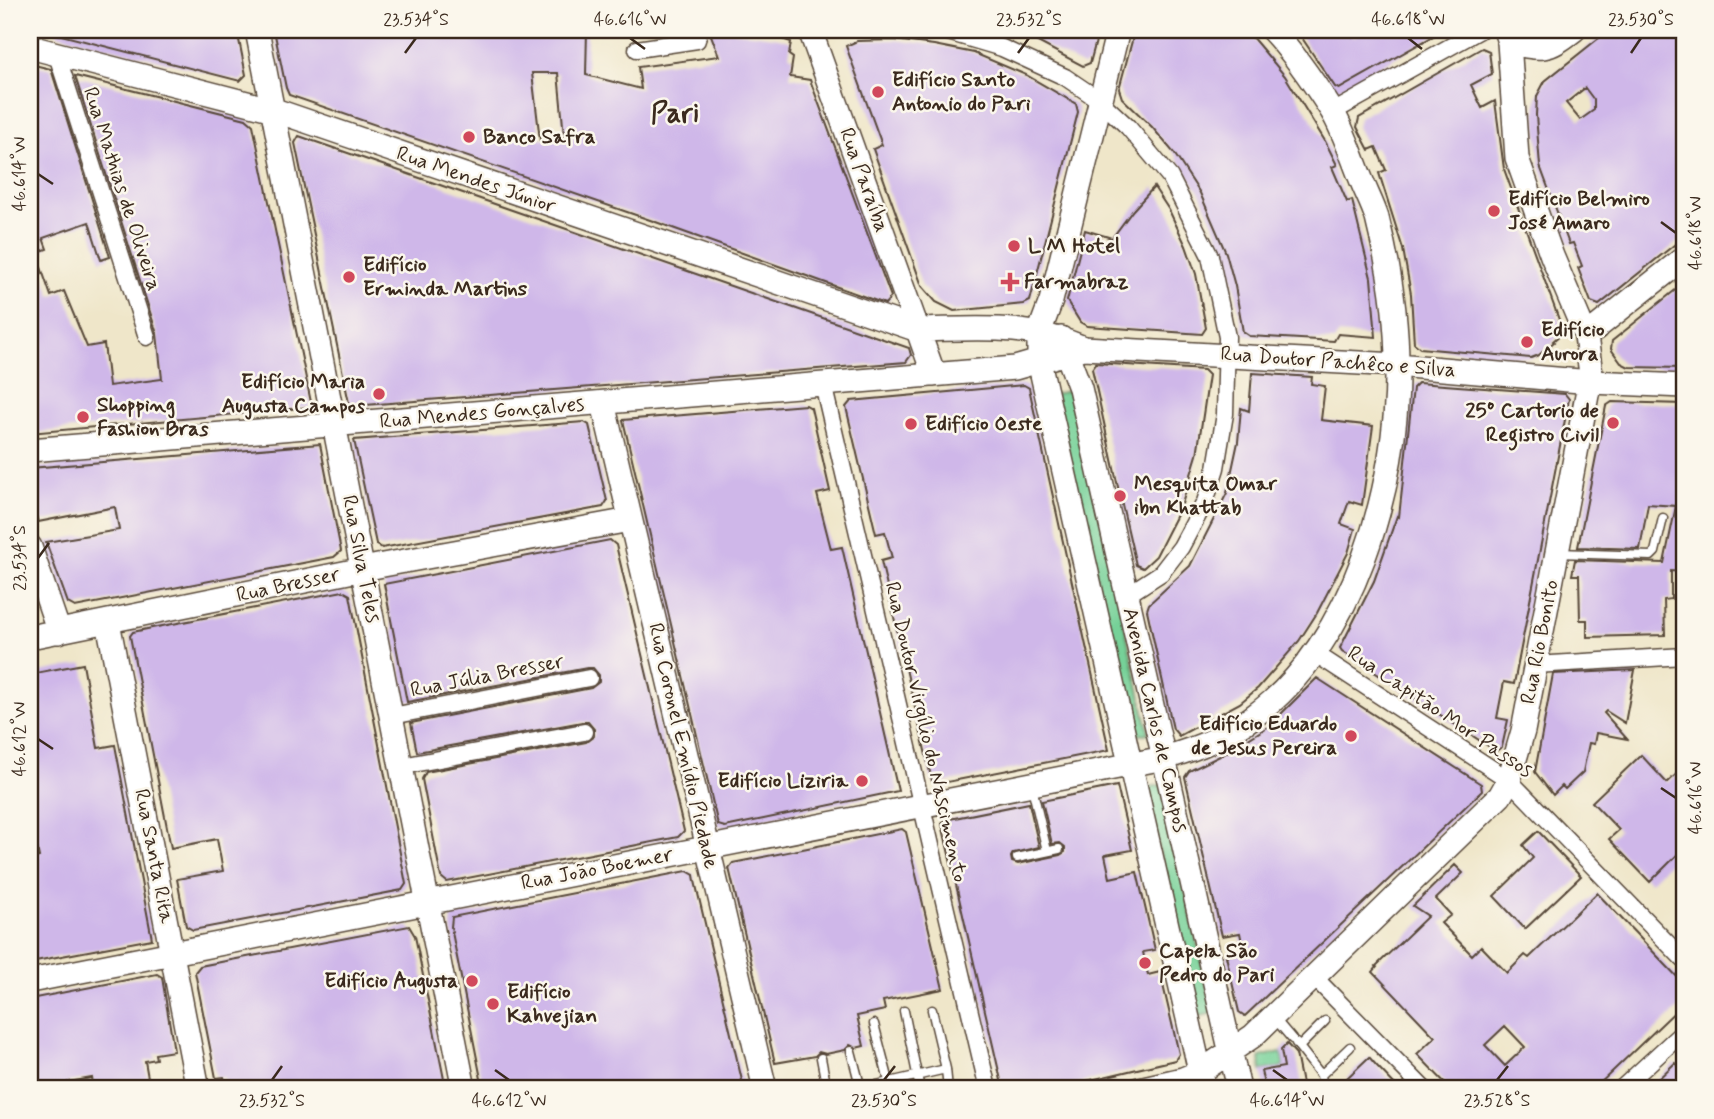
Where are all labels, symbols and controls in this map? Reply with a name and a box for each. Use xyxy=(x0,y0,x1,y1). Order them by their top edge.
text: 23.534°S xyxy=(383,8,449,32)
text: 46.616°W xyxy=(594,8,666,32)
text: 23.532°S xyxy=(996,8,1062,32)
text: 46.618°W xyxy=(1371,8,1445,32)
text: 23.530°S xyxy=(1608,8,1674,32)
place label: Edifício Santo Antonio do Pari xyxy=(892,66,1031,118)
street label: Rua Mathias de Oliveira xyxy=(76,83,168,295)
marker: Edifício Santo Antonio do Pari xyxy=(870,84,886,100)
district label: Pari xyxy=(651,96,699,133)
place label: Banco Safra xyxy=(483,123,596,151)
street label: Rua Paraíba xyxy=(832,124,896,236)
marker: Banco Safra xyxy=(461,129,477,145)
text: 46.614°W xyxy=(8,137,32,211)
street label: Rua Mendes Júnior xyxy=(393,140,560,220)
place label: Edifício Belmiro José Amaro xyxy=(1508,185,1650,237)
text: 46.618°W xyxy=(1684,196,1708,270)
marker: Edifício Belmiro José Amaro xyxy=(1486,203,1502,219)
place label: L M Hotel xyxy=(1028,232,1120,260)
marker: L M Hotel xyxy=(1006,238,1022,254)
place label: Edifício Erminda Martins xyxy=(363,251,528,303)
place label: Farmabraz xyxy=(1024,268,1129,296)
marker: Edifício Erminda Martins xyxy=(341,269,357,285)
marker: Farmabraz xyxy=(1002,274,1018,290)
place label: Edifício Aurora xyxy=(1541,316,1605,368)
marker: Edifício Aurora xyxy=(1519,334,1535,350)
street label: Rua Doutor Pachêco e Silva xyxy=(1219,340,1457,384)
place label: Edifício Maria Augusta Campos xyxy=(222,368,366,420)
marker: Edifício Maria Augusta Campos xyxy=(371,386,387,402)
street label: Rua Mendes Gonçalves xyxy=(378,390,586,436)
place label: Shopping Fashion Bras xyxy=(97,391,209,443)
place label: 25º Cartorio de Registro Civil xyxy=(1465,397,1599,451)
marker: Shopping Fashion Bras xyxy=(75,409,91,425)
place label: Edifício Oeste xyxy=(925,410,1043,438)
marker: 25º Cartorio de Registro Civil xyxy=(1605,415,1621,431)
marker: Edifício Oeste xyxy=(903,416,919,432)
place label: Mesquita Omar ibn Khattab xyxy=(1134,470,1278,522)
marker: Mesquita Omar ibn Khattab xyxy=(1112,488,1128,504)
street label: Rua Silva Teles xyxy=(335,493,387,625)
text: 23.534°S xyxy=(8,525,32,591)
street label: Rua Bresser xyxy=(234,560,342,610)
street label: Rua Rio Bonito xyxy=(1514,577,1566,707)
street label: Rua Doutor Virgílio do Nascimento xyxy=(877,579,974,885)
street label: Avenida Carlos de Campos xyxy=(1116,605,1194,835)
street label: Rua Coronel Emídio Piedade xyxy=(641,620,725,872)
street label: Rua Capitão Mor Passos xyxy=(1342,639,1538,785)
street label: Rua Júlia Bresser xyxy=(408,647,566,705)
text: 46.612°W xyxy=(8,702,32,776)
place label: Edifício Eduardo de Jesus Pereira xyxy=(1191,710,1337,762)
marker: Edifício Eduardo de Jesus Pereira xyxy=(1343,728,1359,744)
text: 46.616°W xyxy=(1684,762,1708,834)
place label: Edifício Liziria xyxy=(718,767,849,795)
marker: Edifício Liziria xyxy=(854,773,870,789)
street label: Rua Santa Rita xyxy=(127,786,181,926)
street label: Rua João Boemer xyxy=(519,841,676,897)
place label: Capela São Pedro do Pari xyxy=(1159,937,1274,989)
marker: Capela São Pedro do Pari xyxy=(1137,955,1153,971)
place label: Edifício Augusta xyxy=(324,967,458,995)
marker: Edifício Augusta xyxy=(464,973,480,989)
place label: Edifício Kahvejian xyxy=(507,978,597,1030)
marker: Edifício Kahvejian xyxy=(485,996,501,1012)
text: 23.532°S xyxy=(239,1089,305,1113)
text: 46.612°W xyxy=(472,1089,546,1113)
text: 23.530°S xyxy=(851,1089,917,1113)
text: 46.614°W xyxy=(1250,1089,1324,1113)
text: 23.528°S xyxy=(1464,1089,1530,1113)

